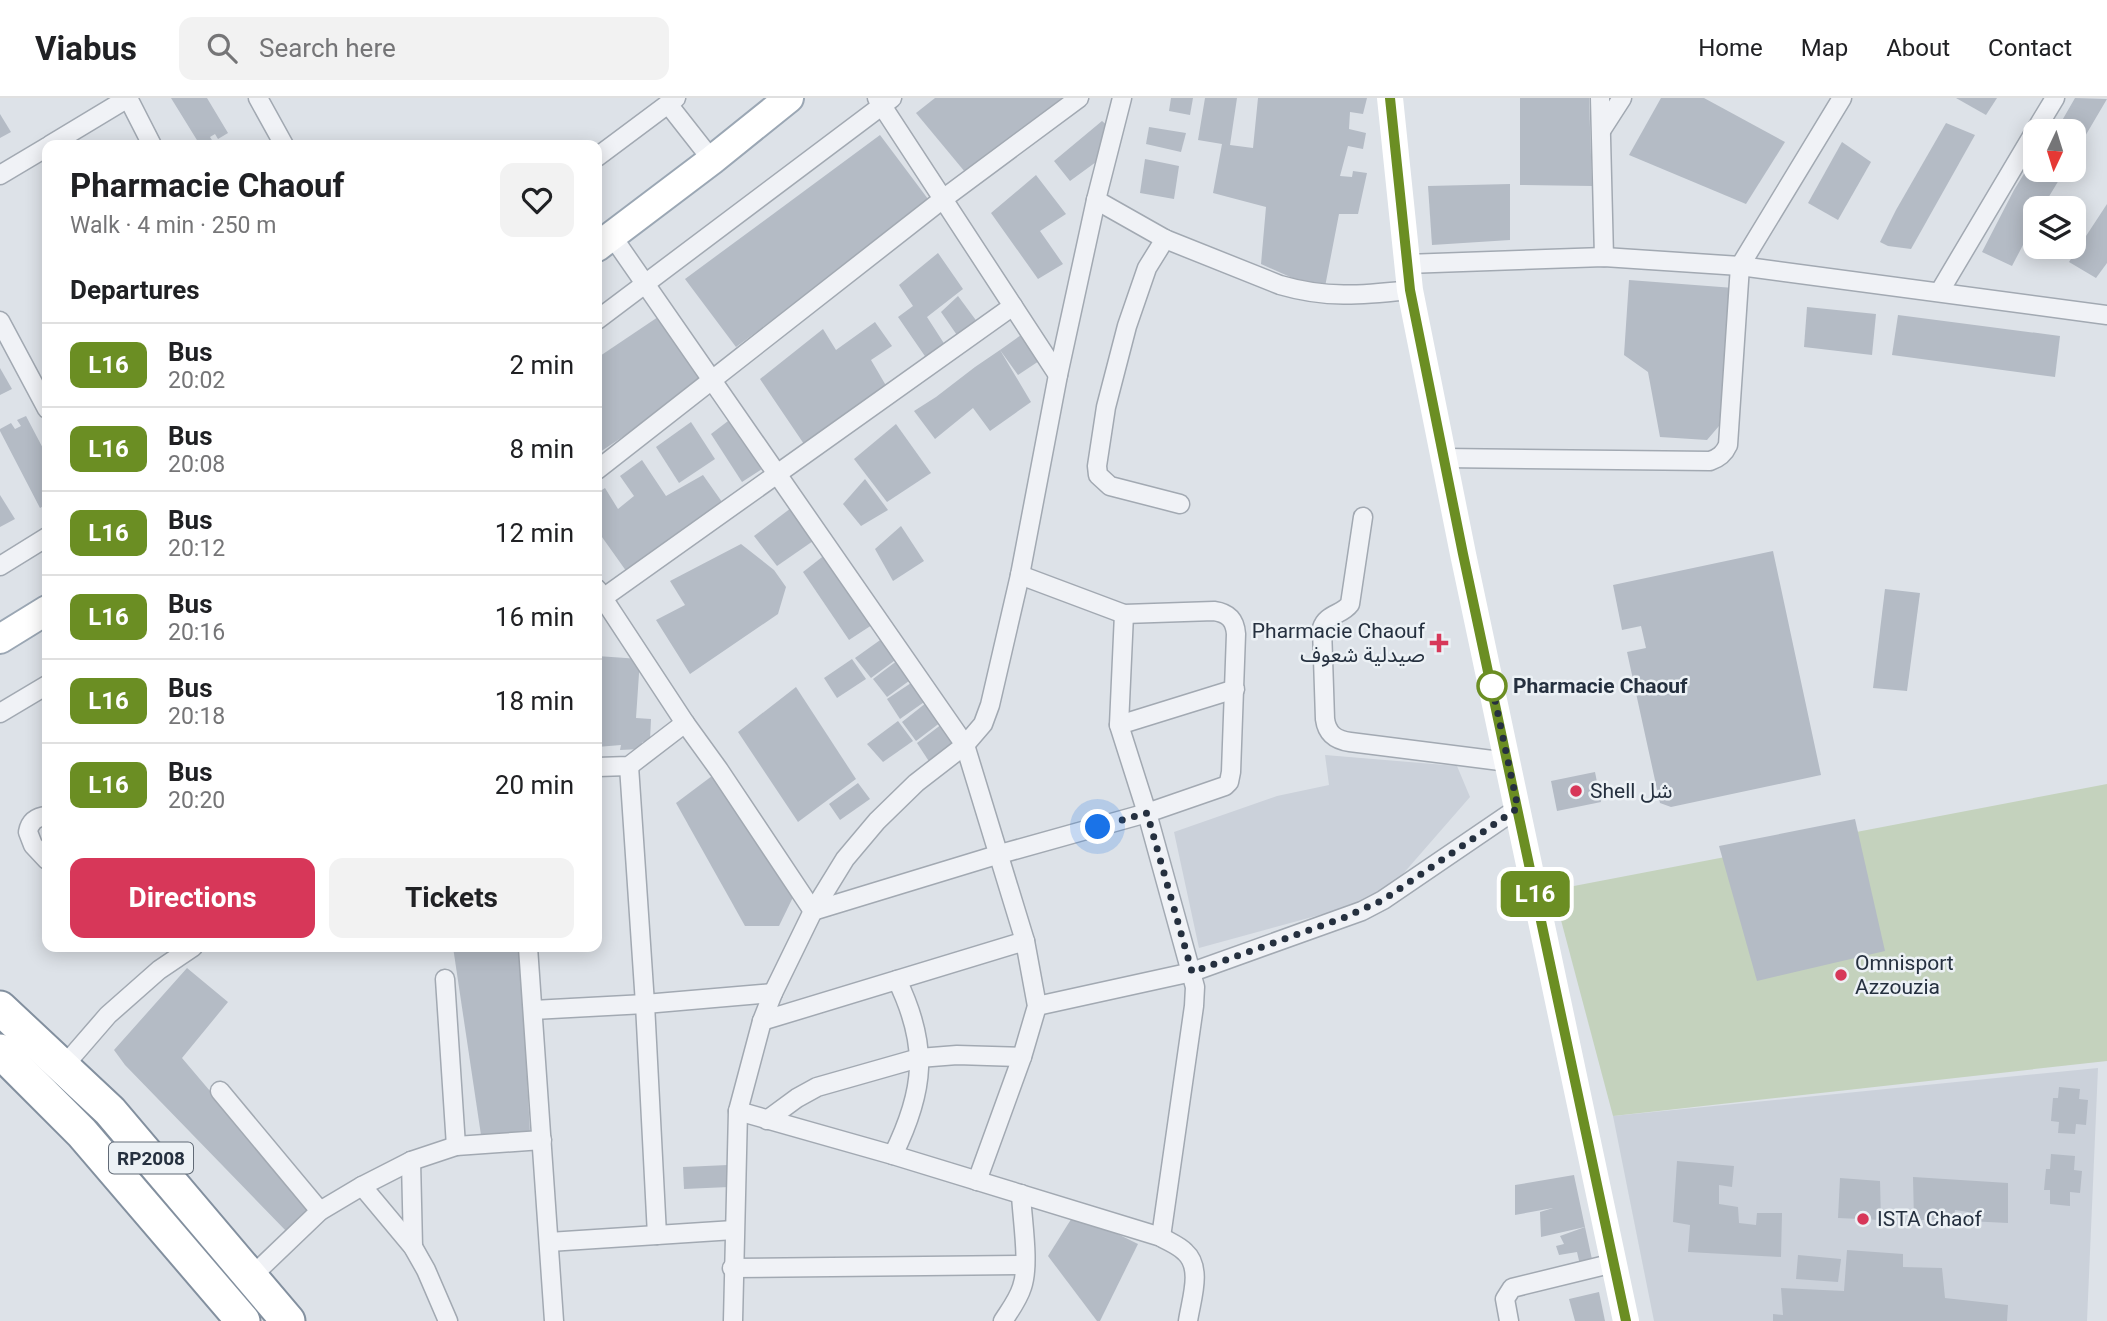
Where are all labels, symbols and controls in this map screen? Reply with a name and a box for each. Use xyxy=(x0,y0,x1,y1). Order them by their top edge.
search box xyxy=(179,17,669,80)
text: Viabus xyxy=(35,29,137,68)
icon: search xyxy=(203,29,241,67)
text: Search here xyxy=(259,33,396,63)
text: Home xyxy=(1698,34,1763,62)
text: Map xyxy=(1801,34,1848,62)
text: About xyxy=(1886,34,1950,62)
text: Contact xyxy=(1988,34,2072,62)
north arrow xyxy=(2023,119,2086,182)
map controls xyxy=(2023,119,2086,259)
button: heart xyxy=(500,163,574,237)
text: Pharmacie Chaouf xyxy=(70,166,344,205)
button: layers xyxy=(2023,196,2086,259)
text: Walk · 4 min · 250 m xyxy=(70,212,276,239)
text: Departures xyxy=(70,275,200,305)
text: Bus xyxy=(168,337,213,367)
text: 2 min xyxy=(509,350,574,380)
text: L16 xyxy=(88,351,129,379)
text: 20:02 xyxy=(168,367,225,394)
text: Bus xyxy=(168,421,213,451)
text: 8 min xyxy=(509,434,574,464)
text: L16 xyxy=(88,435,129,463)
text: 20:08 xyxy=(168,451,225,478)
text: Bus xyxy=(168,505,213,535)
text: 12 min xyxy=(495,518,574,548)
text: L16 xyxy=(88,519,129,547)
text: 20:12 xyxy=(168,535,225,562)
text: Bus xyxy=(168,589,213,619)
text: 16 min xyxy=(495,602,574,632)
text: L16 xyxy=(88,603,129,631)
text: 20:16 xyxy=(168,619,225,646)
place label: Pharmacie Chaouf صيدلية شعوف xyxy=(1252,619,1426,667)
marker: Pharmacie Chaouf صيدلية شعوف xyxy=(1431,635,1447,651)
marker: Pharmacie Chaouf xyxy=(1477,671,1507,701)
text: Bus xyxy=(168,673,213,703)
place label: Pharmacie Chaouf xyxy=(1513,674,1688,698)
text: 18 min xyxy=(495,686,574,716)
text: L16 xyxy=(88,687,129,715)
text: 20:18 xyxy=(168,703,225,730)
text: Bus xyxy=(168,757,213,787)
text: 20 min xyxy=(495,770,574,800)
text: L16 xyxy=(88,771,129,799)
place label: Shell شل xyxy=(1590,779,1672,803)
marker: Shell شل xyxy=(1568,783,1584,799)
text: 20:20 xyxy=(168,787,225,814)
your location xyxy=(1080,809,1115,844)
button: Directions xyxy=(70,858,315,938)
button: Tickets xyxy=(329,858,574,938)
line badge: L16 xyxy=(1495,871,1575,917)
text: L16 xyxy=(1515,880,1555,908)
place label: Omnisport Azzouzia xyxy=(1855,951,1954,999)
marker: Omnisport Azzouzia xyxy=(1833,967,1849,983)
road number: RP2008 xyxy=(109,1142,193,1174)
place label: ISTA Chaof xyxy=(1877,1207,1982,1231)
marker: ISTA Chaof xyxy=(1855,1211,1871,1227)

